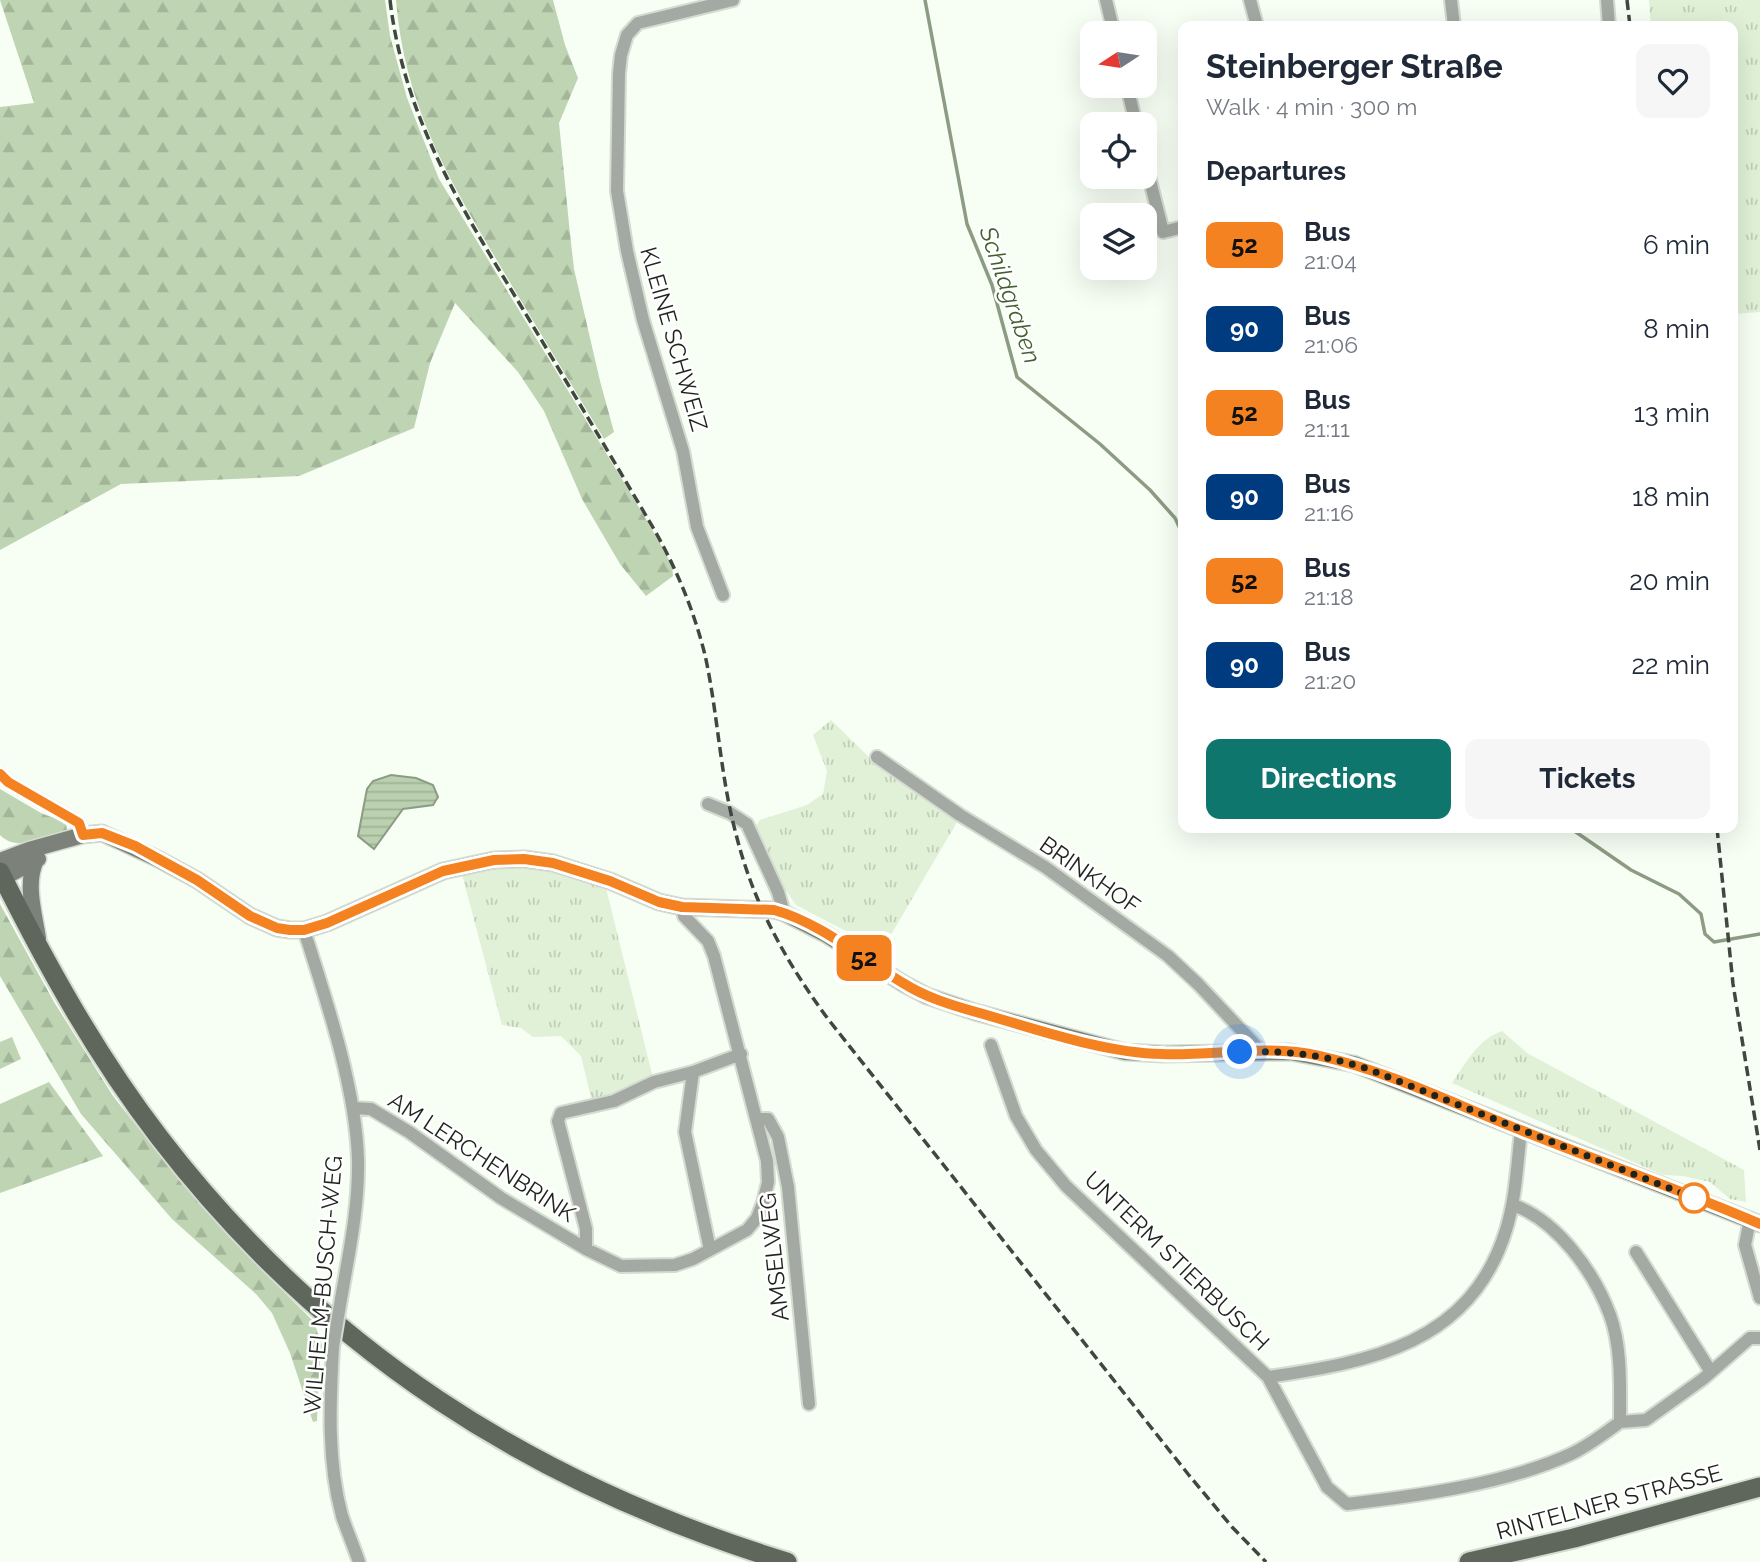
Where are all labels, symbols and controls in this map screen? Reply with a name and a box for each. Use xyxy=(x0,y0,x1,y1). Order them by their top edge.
north arrow xyxy=(1080,21,1157,98)
map controls xyxy=(1080,21,1157,280)
button: heart xyxy=(1636,44,1710,118)
text: Steinberger Straße xyxy=(1206,47,1503,86)
text: Walk · 4 min · 300 m xyxy=(1206,93,1417,120)
button: locate xyxy=(1080,112,1157,189)
text: Departures xyxy=(1206,156,1346,186)
button: layers xyxy=(1080,203,1157,280)
text: Bus xyxy=(1304,217,1351,247)
water label: Schildgraben xyxy=(973,222,1047,367)
text: 52 xyxy=(1231,230,1258,259)
text: 6 min xyxy=(1643,230,1710,260)
street label: KLEINE SCHWEIZ xyxy=(635,244,714,434)
text: 21:04 xyxy=(1304,247,1357,274)
text: Bus xyxy=(1304,301,1351,331)
text: 90 xyxy=(1230,314,1259,343)
text: 8 min xyxy=(1643,314,1710,344)
text: 21:06 xyxy=(1304,331,1358,358)
text: Bus xyxy=(1304,385,1351,415)
text: 52 xyxy=(1231,398,1258,427)
text: 13 min xyxy=(1634,398,1710,428)
text: 21:11 xyxy=(1304,415,1350,442)
text: Bus xyxy=(1304,469,1351,499)
text: 90 xyxy=(1230,482,1259,511)
text: 18 min xyxy=(1632,482,1710,512)
text: 21:16 xyxy=(1304,499,1354,526)
text: Bus xyxy=(1304,553,1351,583)
text: 52 xyxy=(1231,566,1258,595)
text: 20 min xyxy=(1629,566,1710,596)
text: 21:18 xyxy=(1304,583,1354,610)
text: Bus xyxy=(1304,637,1351,667)
text: 90 xyxy=(1230,650,1259,679)
text: 22 min xyxy=(1632,650,1710,680)
text: 21:20 xyxy=(1304,667,1356,694)
button: Directions xyxy=(1206,739,1451,819)
button: Tickets xyxy=(1465,739,1710,819)
street label: BRINKHOF xyxy=(1035,830,1146,919)
line badge: 52 xyxy=(832,935,896,981)
text: 52 xyxy=(851,943,877,972)
your location xyxy=(1222,1034,1257,1069)
street label: AM LERCHENBRINK xyxy=(384,1086,581,1227)
street label: WILHELM-BUSCH-WEG xyxy=(298,1154,347,1416)
street label: UNTERM STIERBUSCH xyxy=(1079,1165,1275,1356)
unlabelled marker xyxy=(1679,1183,1709,1213)
street label: AMSELWEG xyxy=(753,1192,794,1323)
street label: RINTELNER STRASSE xyxy=(1493,1458,1725,1545)

